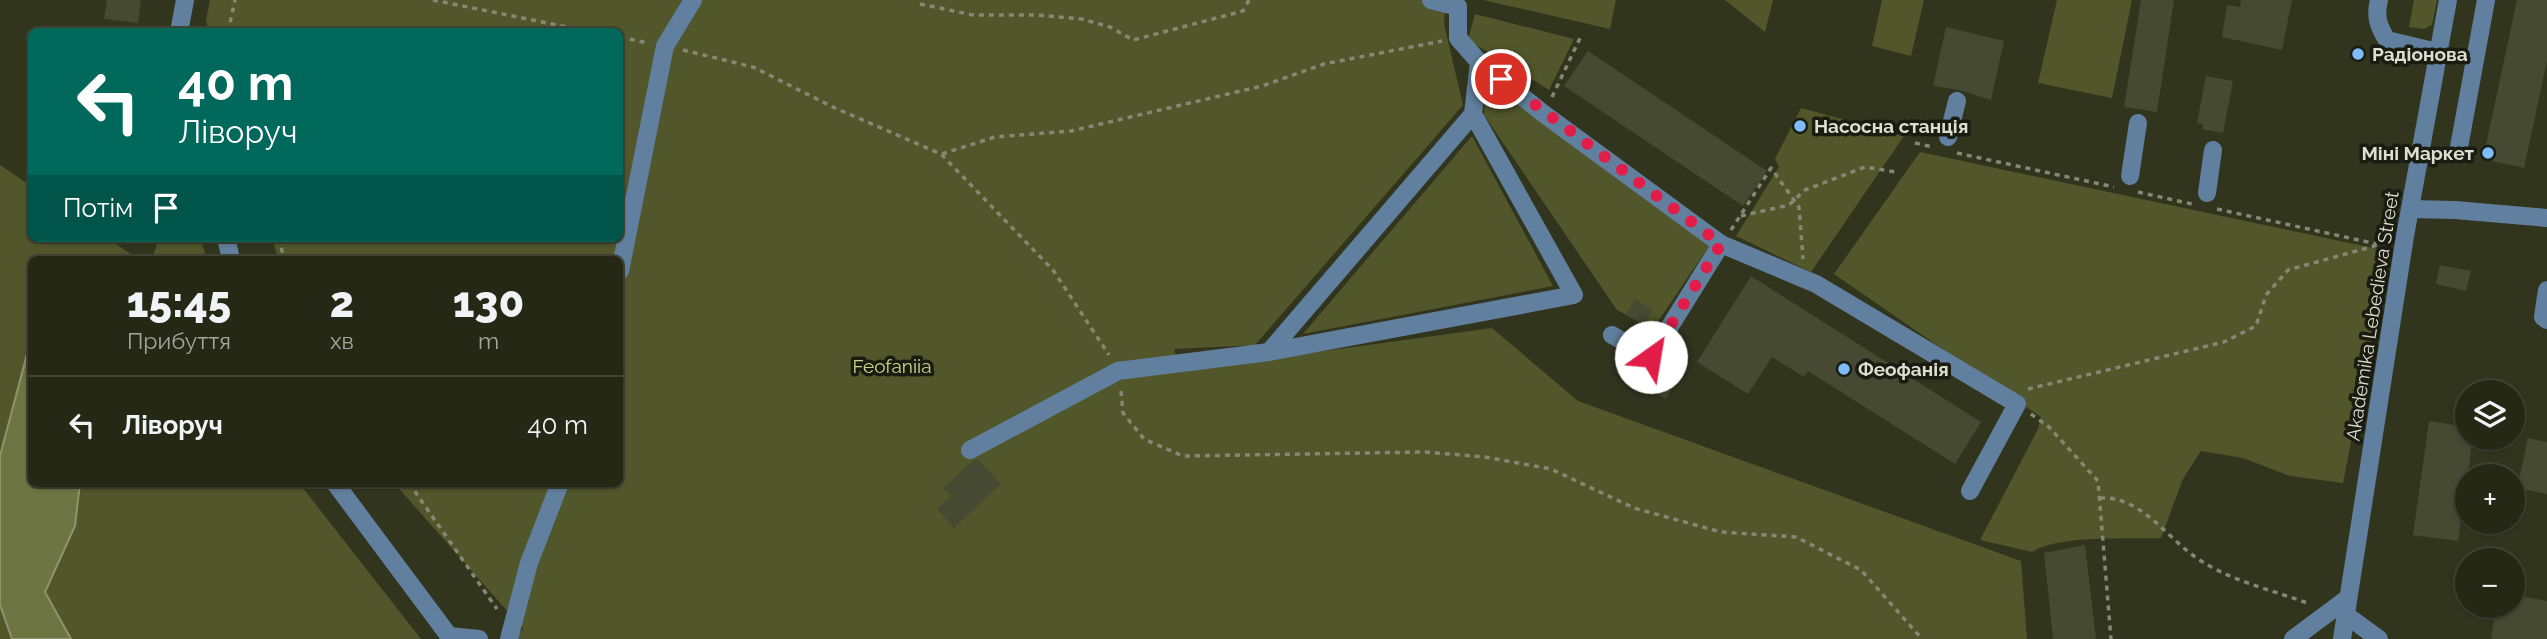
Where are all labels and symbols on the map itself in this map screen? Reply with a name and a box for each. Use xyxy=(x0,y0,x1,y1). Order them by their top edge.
place label: Радіонова xyxy=(2372,43,2468,65)
marker: Радіонова xyxy=(2350,46,2366,62)
pin xyxy=(1471,49,1531,109)
place label: Насосна станція xyxy=(1814,115,1968,137)
marker: Насосна станція xyxy=(1792,118,1808,134)
place label: Міні Маркет xyxy=(2361,142,2475,164)
marker: Міні Маркет xyxy=(2480,145,2496,161)
street label: Akademika Lebedieva Street xyxy=(2341,189,2403,442)
position arrow xyxy=(1614,320,1688,394)
park label: Feofaniia xyxy=(852,355,932,377)
place label: Феофанія xyxy=(1858,358,1949,380)
marker: Феофанія xyxy=(1836,361,1852,377)

